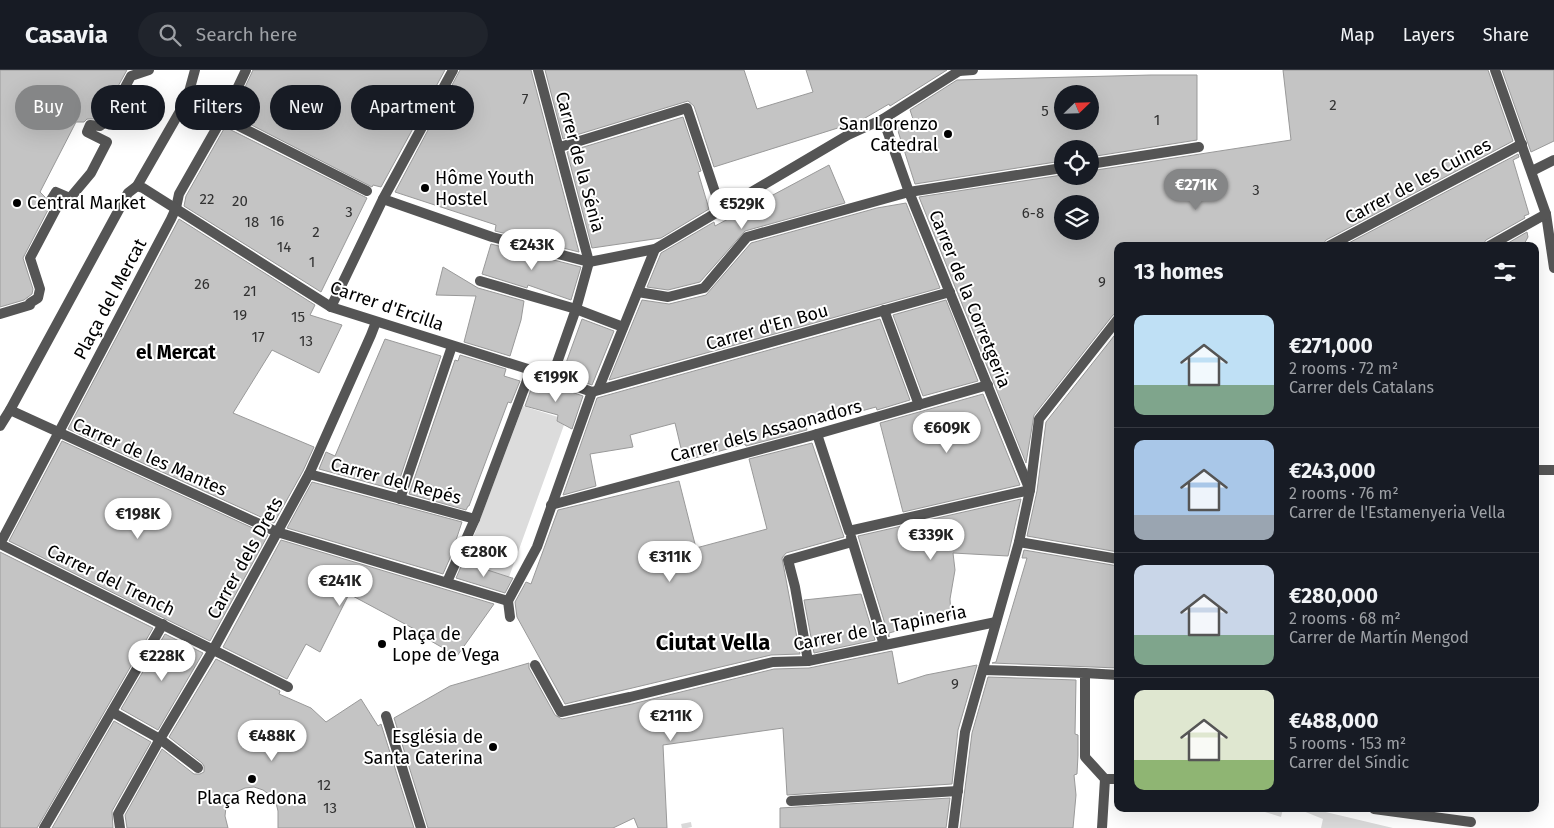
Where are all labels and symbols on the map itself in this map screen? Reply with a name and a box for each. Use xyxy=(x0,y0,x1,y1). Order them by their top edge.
north arrow xyxy=(1054,85,1099,130)
street label: Carrer de la Sénia xyxy=(551,89,609,235)
house number: 7 xyxy=(522,90,529,108)
house number: 2 xyxy=(1329,96,1337,114)
house number: 5 xyxy=(1041,102,1049,120)
house number: 1 xyxy=(1154,111,1160,129)
place label: San Lorenzo Catedral xyxy=(839,113,938,156)
marker: San Lorenzo Catedral xyxy=(942,128,954,140)
street label: Carrer de les Cuines xyxy=(1341,133,1495,229)
place label: Hôme Youth Hostel xyxy=(435,167,535,210)
pin: €271K xyxy=(1161,168,1231,211)
house number: 3 xyxy=(1252,181,1260,199)
marker: Hôme Youth Hostel xyxy=(419,182,431,194)
pin: €529K xyxy=(707,188,777,230)
house number: 22 xyxy=(200,190,214,208)
place label: Central Market xyxy=(27,192,146,214)
house number: 20 xyxy=(232,192,248,210)
marker: Central Market xyxy=(11,197,23,209)
house number: 3 xyxy=(345,203,353,221)
house number: 6-8 xyxy=(1022,204,1044,222)
street label: Carrer de la Corretgeria xyxy=(924,207,1016,391)
house number: 16 xyxy=(270,212,284,230)
house number: 18 xyxy=(245,213,259,231)
house number: 2 xyxy=(312,223,320,241)
pin: €243K xyxy=(497,228,567,271)
street label: Plaça del Mercat xyxy=(69,234,151,363)
house number: 14 xyxy=(277,238,291,256)
house number: 1 xyxy=(309,253,315,271)
house number: 9 xyxy=(1098,273,1106,291)
house number: 26 xyxy=(194,275,210,293)
street label: Carrer d'Ercilla xyxy=(327,276,447,336)
house number: 21 xyxy=(243,282,257,300)
street label: Carrer d'En Bou xyxy=(703,299,831,355)
house number: 19 xyxy=(233,306,247,324)
house number: 15 xyxy=(291,308,305,326)
house number: 17 xyxy=(251,328,265,346)
house number: 13 xyxy=(299,332,313,350)
district label: el Mercat xyxy=(136,341,217,364)
pin: €199K xyxy=(521,360,591,403)
street label: Carrer dels Assaonadors xyxy=(668,395,864,467)
pin: €609K xyxy=(912,412,982,454)
street label: Carrer de les Mantes xyxy=(69,413,231,501)
street label: Carrer del Repés xyxy=(328,453,464,509)
street label: Carrer dels Drets xyxy=(202,493,288,623)
pin: €198K xyxy=(103,498,173,540)
pin: €339K xyxy=(896,518,966,561)
pin: €280K xyxy=(449,536,519,578)
street label: Carrer del Trench xyxy=(43,539,179,621)
pin: €311K xyxy=(635,540,705,583)
pin: €241K xyxy=(305,564,375,607)
street label: Carrer de la Tapineria xyxy=(792,600,968,656)
place label: Plaça de Lope de Vega xyxy=(392,623,500,666)
district label: Ciutat Vella xyxy=(656,629,770,656)
marker: Plaça de Lope de Vega xyxy=(376,638,388,650)
pin: €228K xyxy=(127,640,197,682)
house number: 9 xyxy=(951,675,959,693)
pin: €211K xyxy=(636,700,706,742)
pin: €488K xyxy=(237,720,307,762)
place label: Església de Santa Caterina xyxy=(364,726,483,769)
marker: Església de Santa Caterina xyxy=(487,741,499,753)
marker: Plaça Redona xyxy=(246,773,258,785)
house number: 12 xyxy=(317,776,331,794)
place label: Plaça Redona xyxy=(197,787,307,809)
house number: 13 xyxy=(323,799,337,817)

